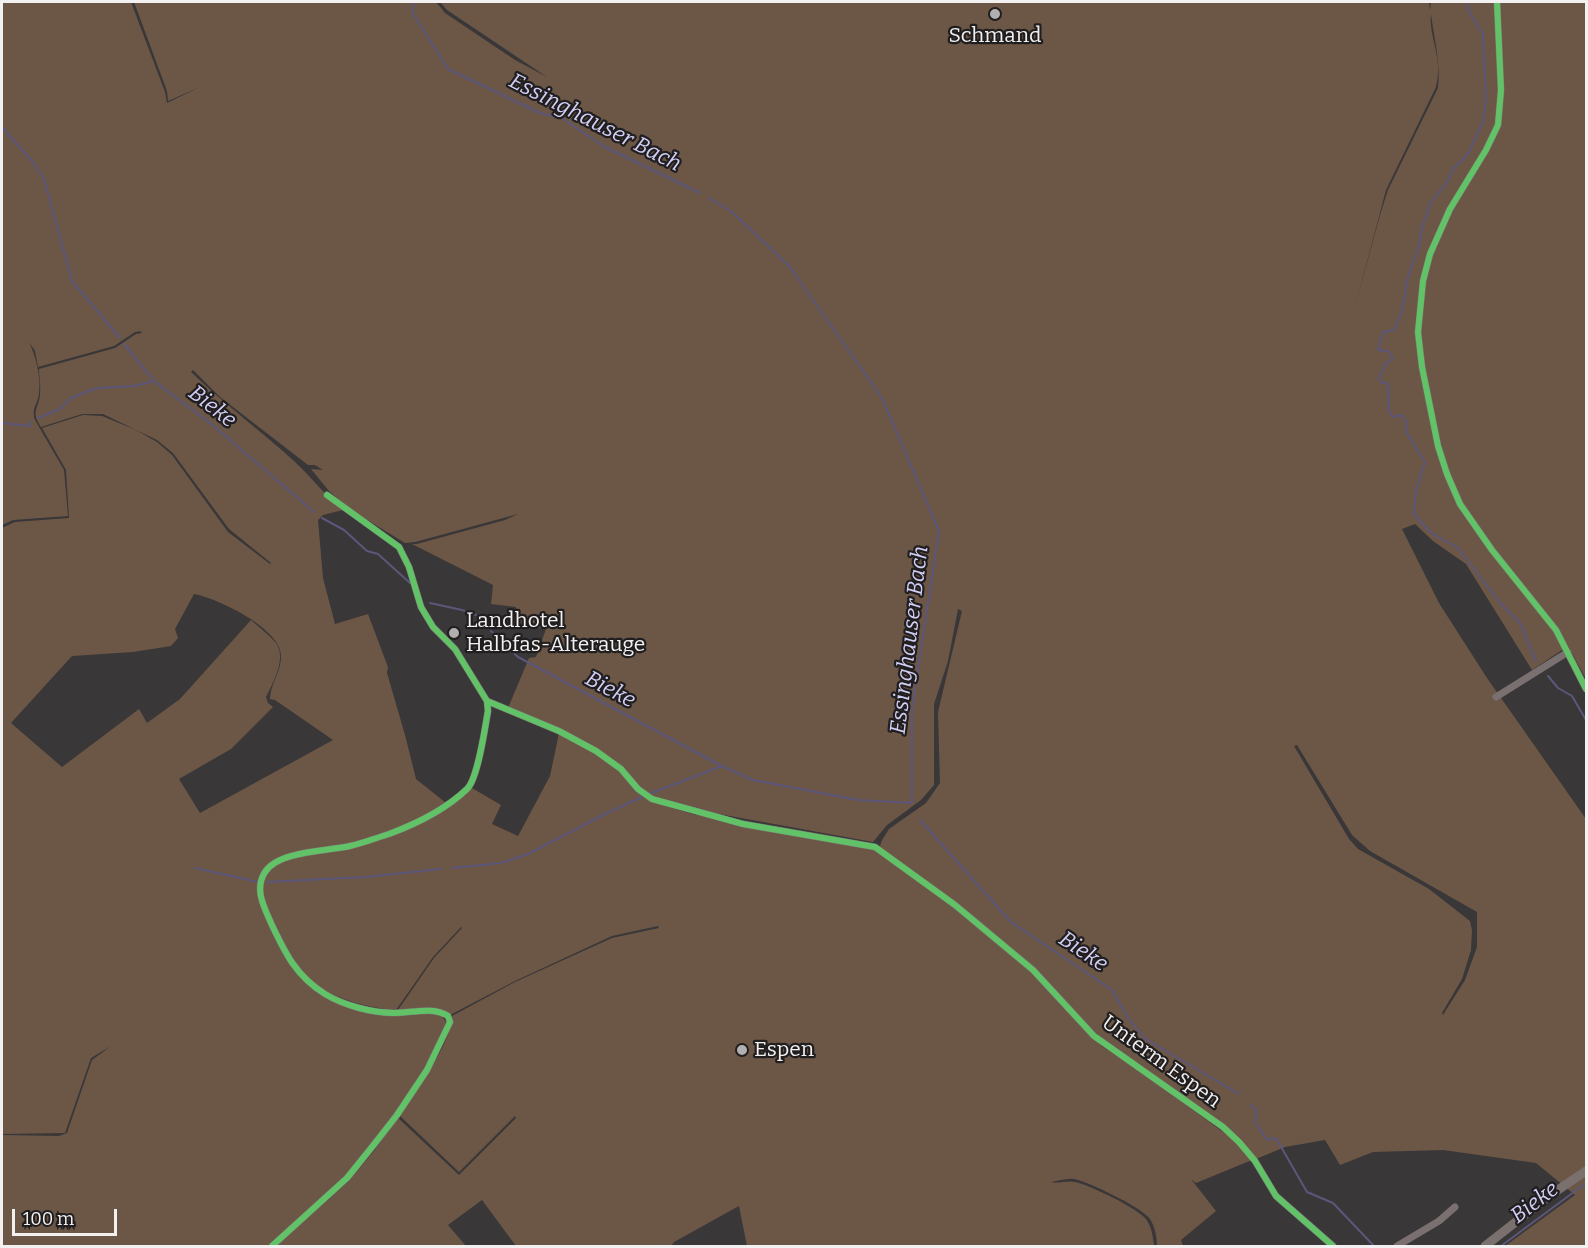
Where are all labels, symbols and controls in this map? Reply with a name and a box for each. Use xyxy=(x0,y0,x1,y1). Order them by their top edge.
marker: Schmand xyxy=(988,7,1002,21)
place label: Schmand xyxy=(948,23,1042,49)
water label: Essinghauser Bach xyxy=(505,68,685,178)
water label: Bieke xyxy=(183,380,241,434)
water label: Essinghauser Bach xyxy=(885,544,935,736)
place label: Landhotel Halbfas-Alterauge xyxy=(466,608,645,658)
marker: Landhotel Halbfas-Alterauge xyxy=(447,626,461,640)
water label: Bieke xyxy=(580,666,640,714)
water label: Bieke xyxy=(1054,926,1112,978)
street label: Unterm Espen xyxy=(1097,1010,1225,1114)
place label: Espen xyxy=(754,1037,814,1063)
marker: Espen xyxy=(735,1043,749,1057)
water label: Bieke xyxy=(1506,1176,1564,1230)
scale bar xyxy=(15,1197,120,1235)
text: 100 m xyxy=(23,1208,74,1230)

